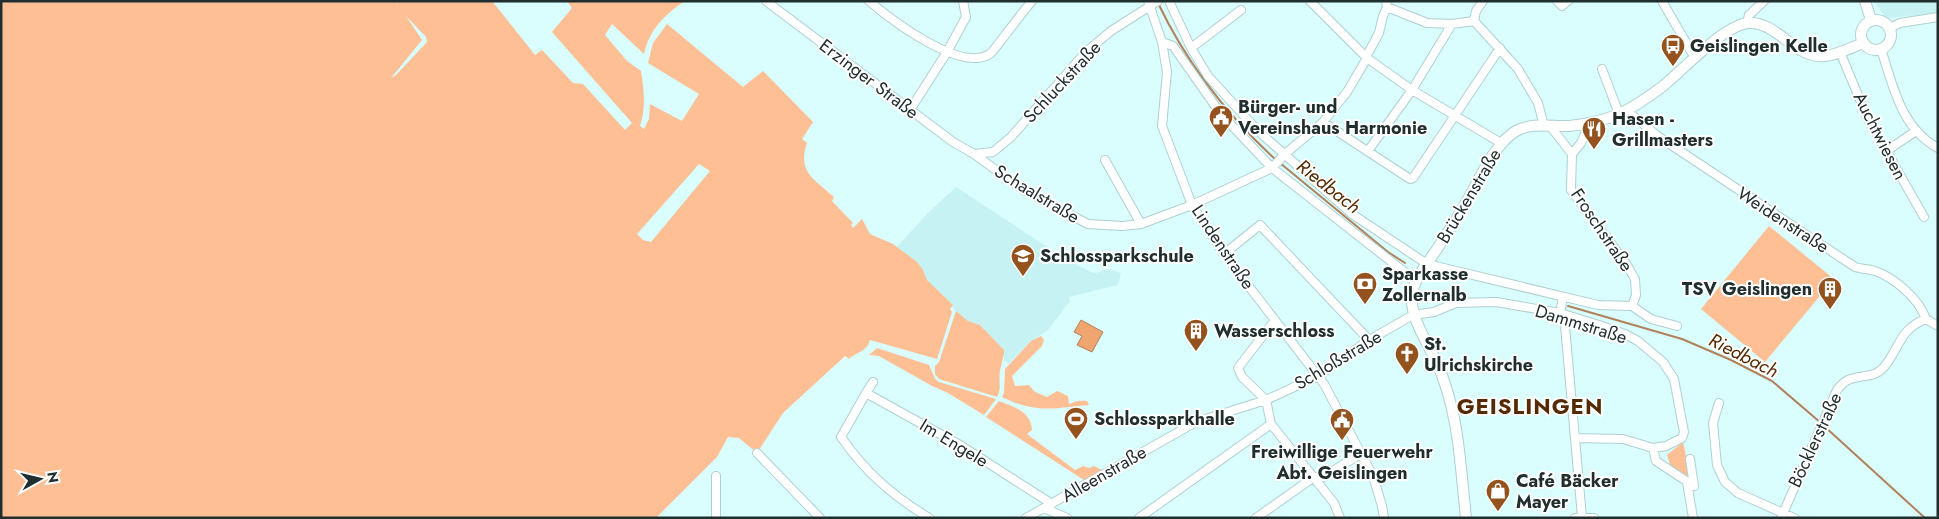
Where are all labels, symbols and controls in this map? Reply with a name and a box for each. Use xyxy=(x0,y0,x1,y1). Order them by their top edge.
street label: Erzinger Straße xyxy=(814,33,924,125)
bus stop icon: Geislingen Kelle xyxy=(1660,33,1686,67)
place label: Geislingen Kelle xyxy=(1690,33,1828,59)
street label: Schluckstraße xyxy=(1017,35,1107,129)
street label: Auchtwiesen xyxy=(1847,88,1913,184)
place label: Bürger- und Vereinshaus Harmonie xyxy=(1237,94,1427,141)
public building icon: Bürger- und Vereinshaus Harmonie xyxy=(1208,104,1234,138)
place label: Hasen - Grillmasters xyxy=(1612,106,1713,153)
restaurant icon: Hasen - Grillmasters xyxy=(1581,116,1607,150)
street label: Brückenstraße xyxy=(1430,144,1508,248)
water label: Riedbach xyxy=(1291,153,1366,220)
street label: Schaalstraße xyxy=(989,158,1085,230)
street label: Weidenstraße xyxy=(1732,180,1834,260)
street label: Froschstraße xyxy=(1565,183,1639,277)
street label: Lindenstraße xyxy=(1185,199,1261,295)
school or university icon: Schlossparkschule xyxy=(1010,243,1036,277)
place label: Schlossparkschule xyxy=(1040,243,1194,269)
place label: Sparkasse Zollernalb xyxy=(1382,261,1468,308)
bank icon: Sparkasse Zollernalb xyxy=(1352,271,1378,305)
place label: TSV Geislingen xyxy=(1682,276,1812,302)
building icon: TSV Geislingen xyxy=(1817,276,1843,310)
street label: Dammstraße xyxy=(1532,298,1630,350)
building icon: Wasserschloss xyxy=(1183,318,1209,352)
place label: Wasserschloss xyxy=(1214,318,1334,344)
street label: Schloßstraße xyxy=(1289,324,1387,396)
water label: Riedbach xyxy=(1704,326,1783,384)
place label: St. Ulrichskirche xyxy=(1424,331,1533,378)
church icon: St. Ulrichskirche xyxy=(1394,341,1420,375)
street label: Böcklerstraße xyxy=(1782,388,1848,492)
district label: GEISLINGEN xyxy=(1457,390,1603,422)
sports icon: Schlossparkhalle xyxy=(1063,406,1089,440)
place label: Schlossparkhalle xyxy=(1094,406,1235,432)
public building icon: Freiwillige Feuerwehr Abt. Geislingen xyxy=(1329,407,1355,441)
street label: Im Engele xyxy=(915,412,993,474)
street label: Alleenstraße xyxy=(1057,439,1151,509)
place label: Freiwillige Feuerwehr Abt. Geislingen xyxy=(1251,439,1433,486)
north arrow xyxy=(15,454,65,504)
place label: Café Bäcker Mayer xyxy=(1516,468,1619,515)
text: N xyxy=(42,470,64,484)
shop icon: Café Bäcker Mayer xyxy=(1485,478,1511,512)

